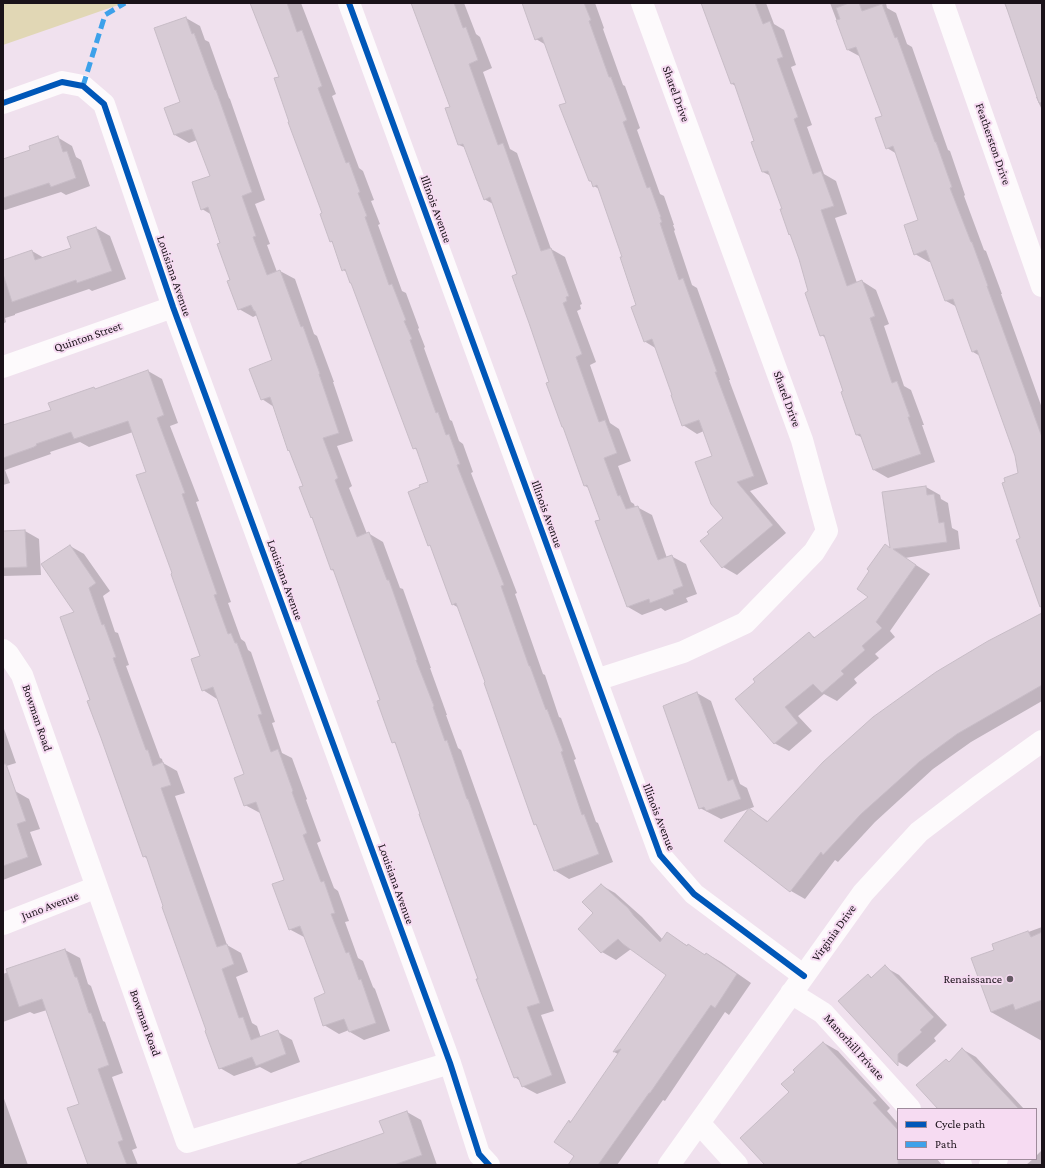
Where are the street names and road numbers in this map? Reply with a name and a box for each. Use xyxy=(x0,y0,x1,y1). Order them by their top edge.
street label: Sharel Drive xyxy=(659,64,693,124)
street label: Featherston Drive xyxy=(972,101,1014,187)
street label: Illinois Avenue xyxy=(417,173,455,245)
street label: Louisiana Avenue xyxy=(153,234,195,318)
street label: Quinton Street xyxy=(52,319,124,355)
street label: Sharel Drive xyxy=(770,369,804,429)
street label: Illinois Avenue xyxy=(528,478,566,550)
street label: Louisiana Avenue xyxy=(264,538,306,622)
street label: Bowman Road xyxy=(19,683,55,753)
street label: Illinois Avenue xyxy=(640,781,678,853)
street label: Louisiana Avenue xyxy=(375,842,417,926)
street label: Juno Avenue xyxy=(19,889,81,923)
street label: Virginia Drive xyxy=(809,902,859,964)
street label: Bowman Road xyxy=(126,988,164,1058)
street label: Manorhill Private xyxy=(821,1011,887,1083)

